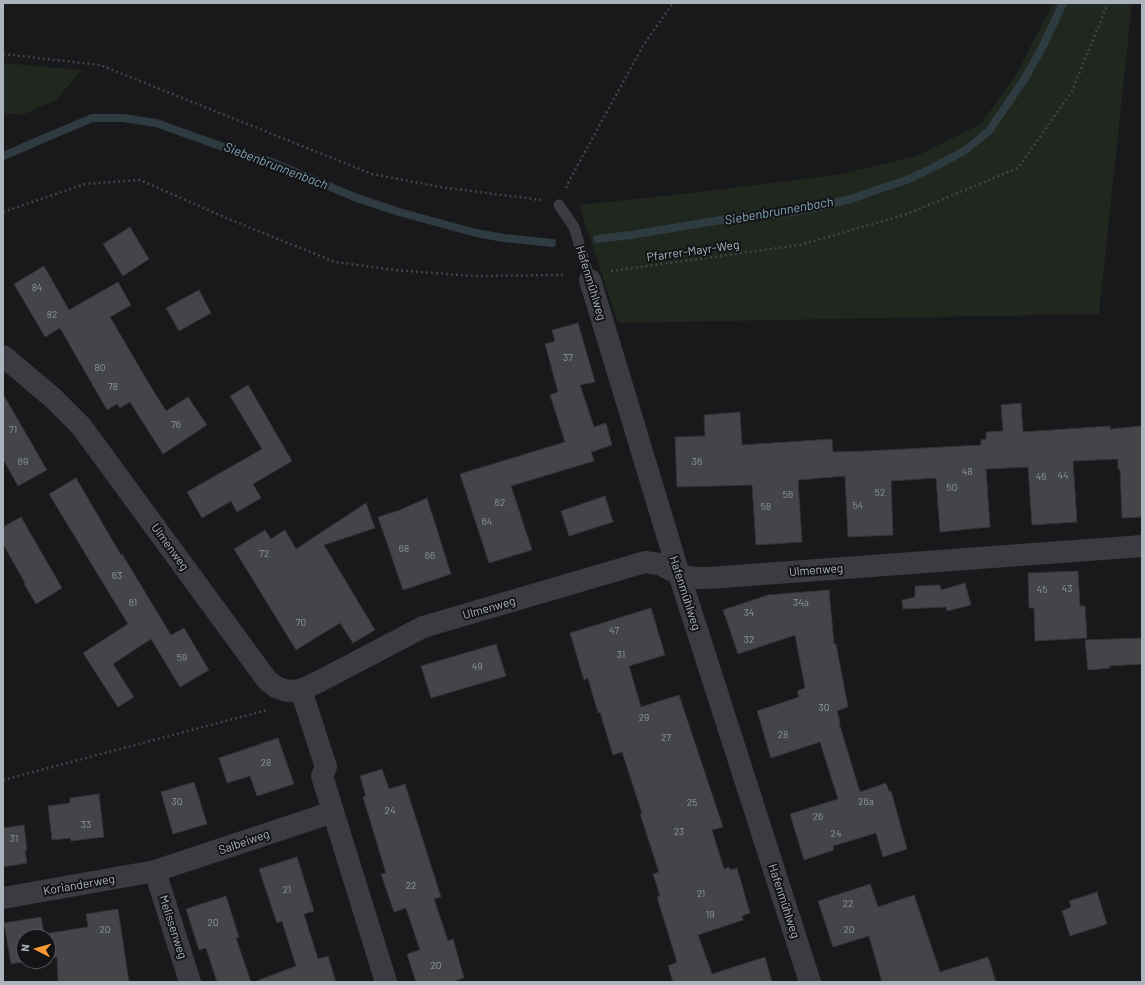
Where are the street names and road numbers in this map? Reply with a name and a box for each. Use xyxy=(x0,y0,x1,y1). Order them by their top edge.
street label: Pfarrer-Mayr-Weg xyxy=(646,237,740,265)
street label: Hafenmühlweg xyxy=(573,244,609,322)
street label: Ulmenweg xyxy=(148,521,192,573)
street label: Hafenmühlweg xyxy=(666,554,704,632)
street label: Ulmenweg xyxy=(788,561,844,579)
street label: Ulmenweg xyxy=(461,594,517,622)
street label: Salbeiweg xyxy=(217,827,271,857)
street label: Hafenmühlweg xyxy=(765,862,803,940)
street label: Korianderweg xyxy=(42,872,116,898)
street label: Melissenweg xyxy=(156,893,190,961)

